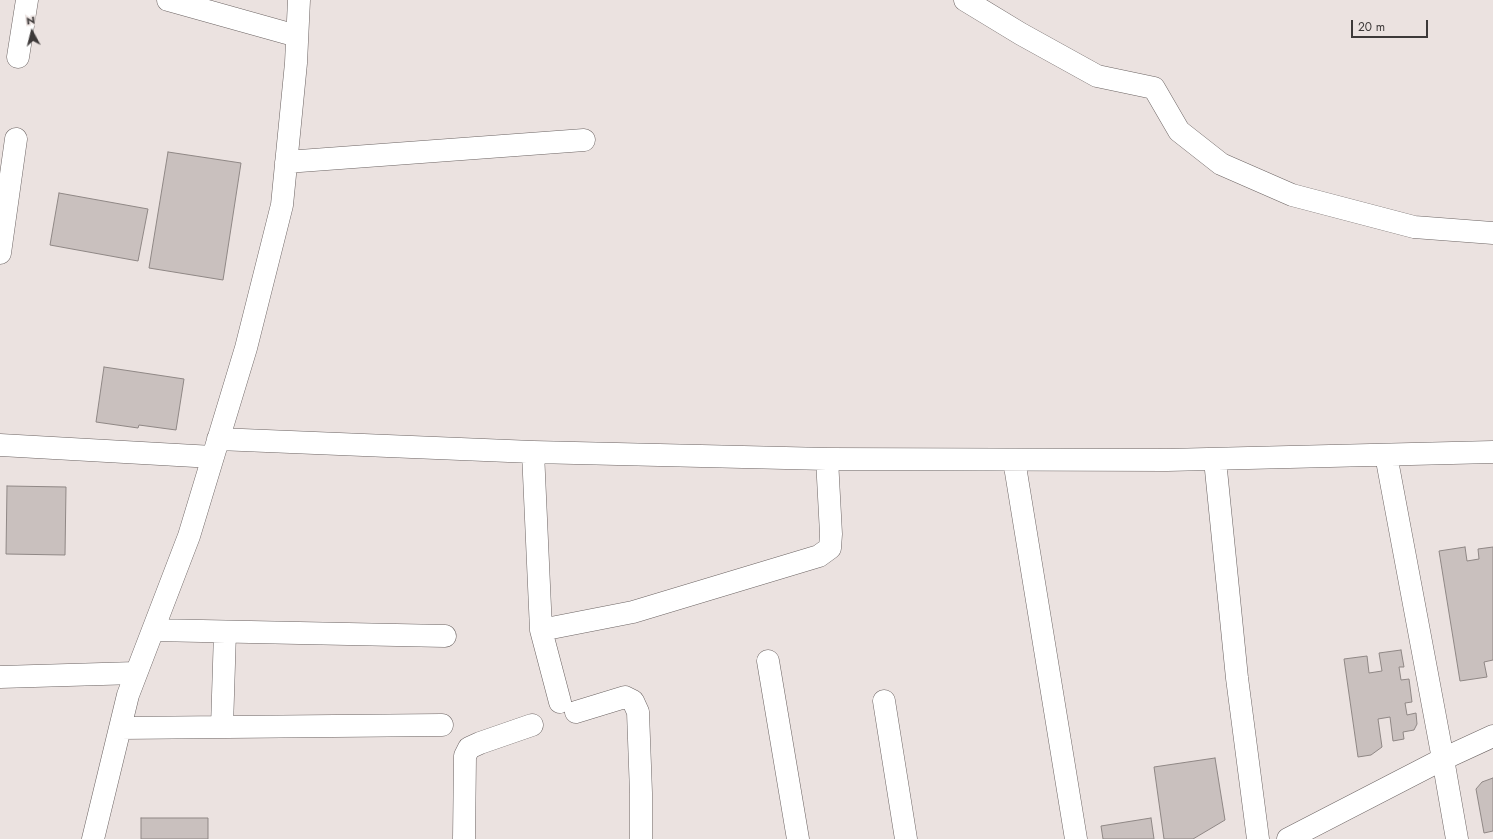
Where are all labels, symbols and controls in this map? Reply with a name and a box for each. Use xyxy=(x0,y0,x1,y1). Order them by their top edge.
north arrow xyxy=(12,12,52,52)
text: N xyxy=(25,12,36,29)
scale bar xyxy=(1353,12,1430,38)
text: 20 m xyxy=(1358,18,1385,36)

